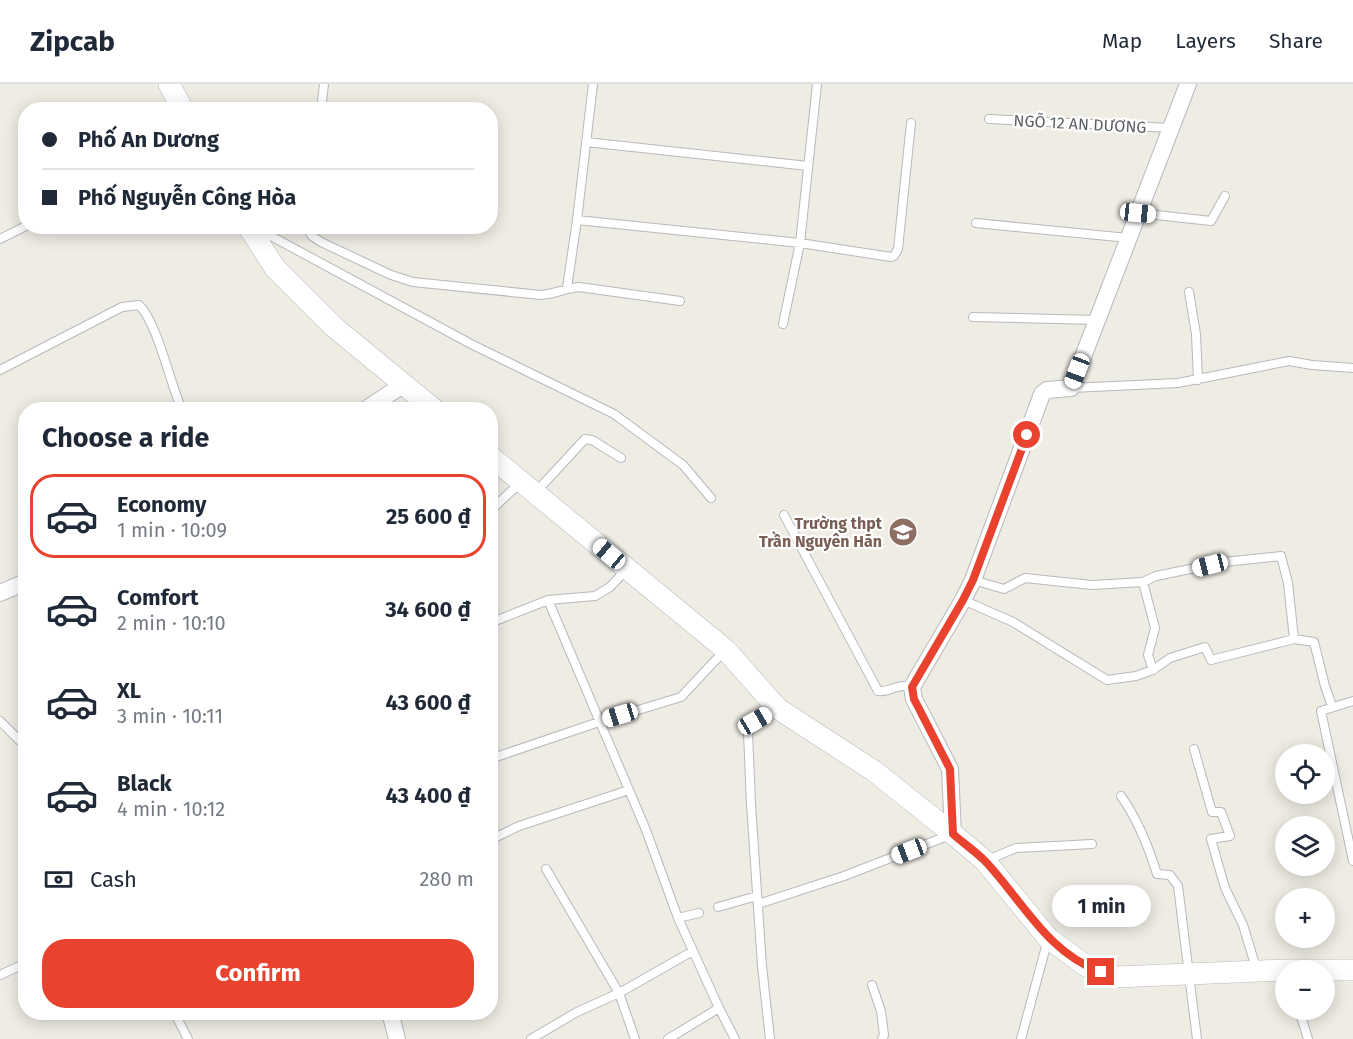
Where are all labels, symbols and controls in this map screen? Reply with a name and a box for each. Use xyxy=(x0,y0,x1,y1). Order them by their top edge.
text: Zipcab xyxy=(30,25,115,58)
text: Map xyxy=(1102,28,1142,54)
text: Layers xyxy=(1175,28,1236,54)
text: Share xyxy=(1269,28,1323,54)
street label: NGÕ 12 AN DƯƠNG xyxy=(1013,111,1147,137)
text: Phố An Dương xyxy=(78,126,219,153)
text: Phố Nguyễn Công Hòa xyxy=(78,184,296,211)
car xyxy=(1119,202,1157,224)
car xyxy=(1062,351,1092,391)
route start xyxy=(1013,421,1040,448)
text: Choose a ride xyxy=(42,422,209,454)
icon: car xyxy=(45,489,99,543)
text: Economy xyxy=(117,491,206,518)
text: 25 600 ₫ xyxy=(386,503,471,530)
place label: Trường thpt Trần Nguyên Hãn xyxy=(759,514,883,551)
school or university icon: Trường thpt Trần Nguyên Hãn xyxy=(887,516,919,548)
text: 1 min · 10:09 xyxy=(117,518,227,542)
car xyxy=(589,536,629,572)
car xyxy=(1190,552,1230,578)
icon: car xyxy=(45,582,99,636)
text: Comfort xyxy=(117,584,198,611)
text: 34 600 ₫ xyxy=(385,596,471,623)
text: 2 min · 10:10 xyxy=(117,611,226,635)
icon: car xyxy=(45,675,99,729)
text: XL xyxy=(117,677,141,704)
text: 43 600 ₫ xyxy=(386,689,471,716)
car xyxy=(600,701,640,729)
text: 3 min · 10:11 xyxy=(117,704,223,728)
car xyxy=(735,704,775,738)
map controls xyxy=(1275,744,1335,1020)
button: locate xyxy=(1275,744,1335,804)
icon: car xyxy=(45,768,99,822)
text: Black xyxy=(117,770,172,797)
text: 43 400 ₫ xyxy=(386,782,471,809)
text: 4 min · 10:12 xyxy=(117,797,225,821)
button: layers xyxy=(1275,816,1335,876)
car xyxy=(889,836,929,866)
icon: cash xyxy=(42,863,75,896)
text: Cash xyxy=(90,866,137,893)
text: 280 m xyxy=(419,867,474,891)
callout: 1 min xyxy=(1052,885,1150,927)
button: + xyxy=(1275,888,1335,948)
text: 1 min xyxy=(1077,894,1126,918)
button: Confirm xyxy=(42,939,474,1008)
route end xyxy=(1087,958,1114,985)
button: − xyxy=(1275,960,1335,1020)

